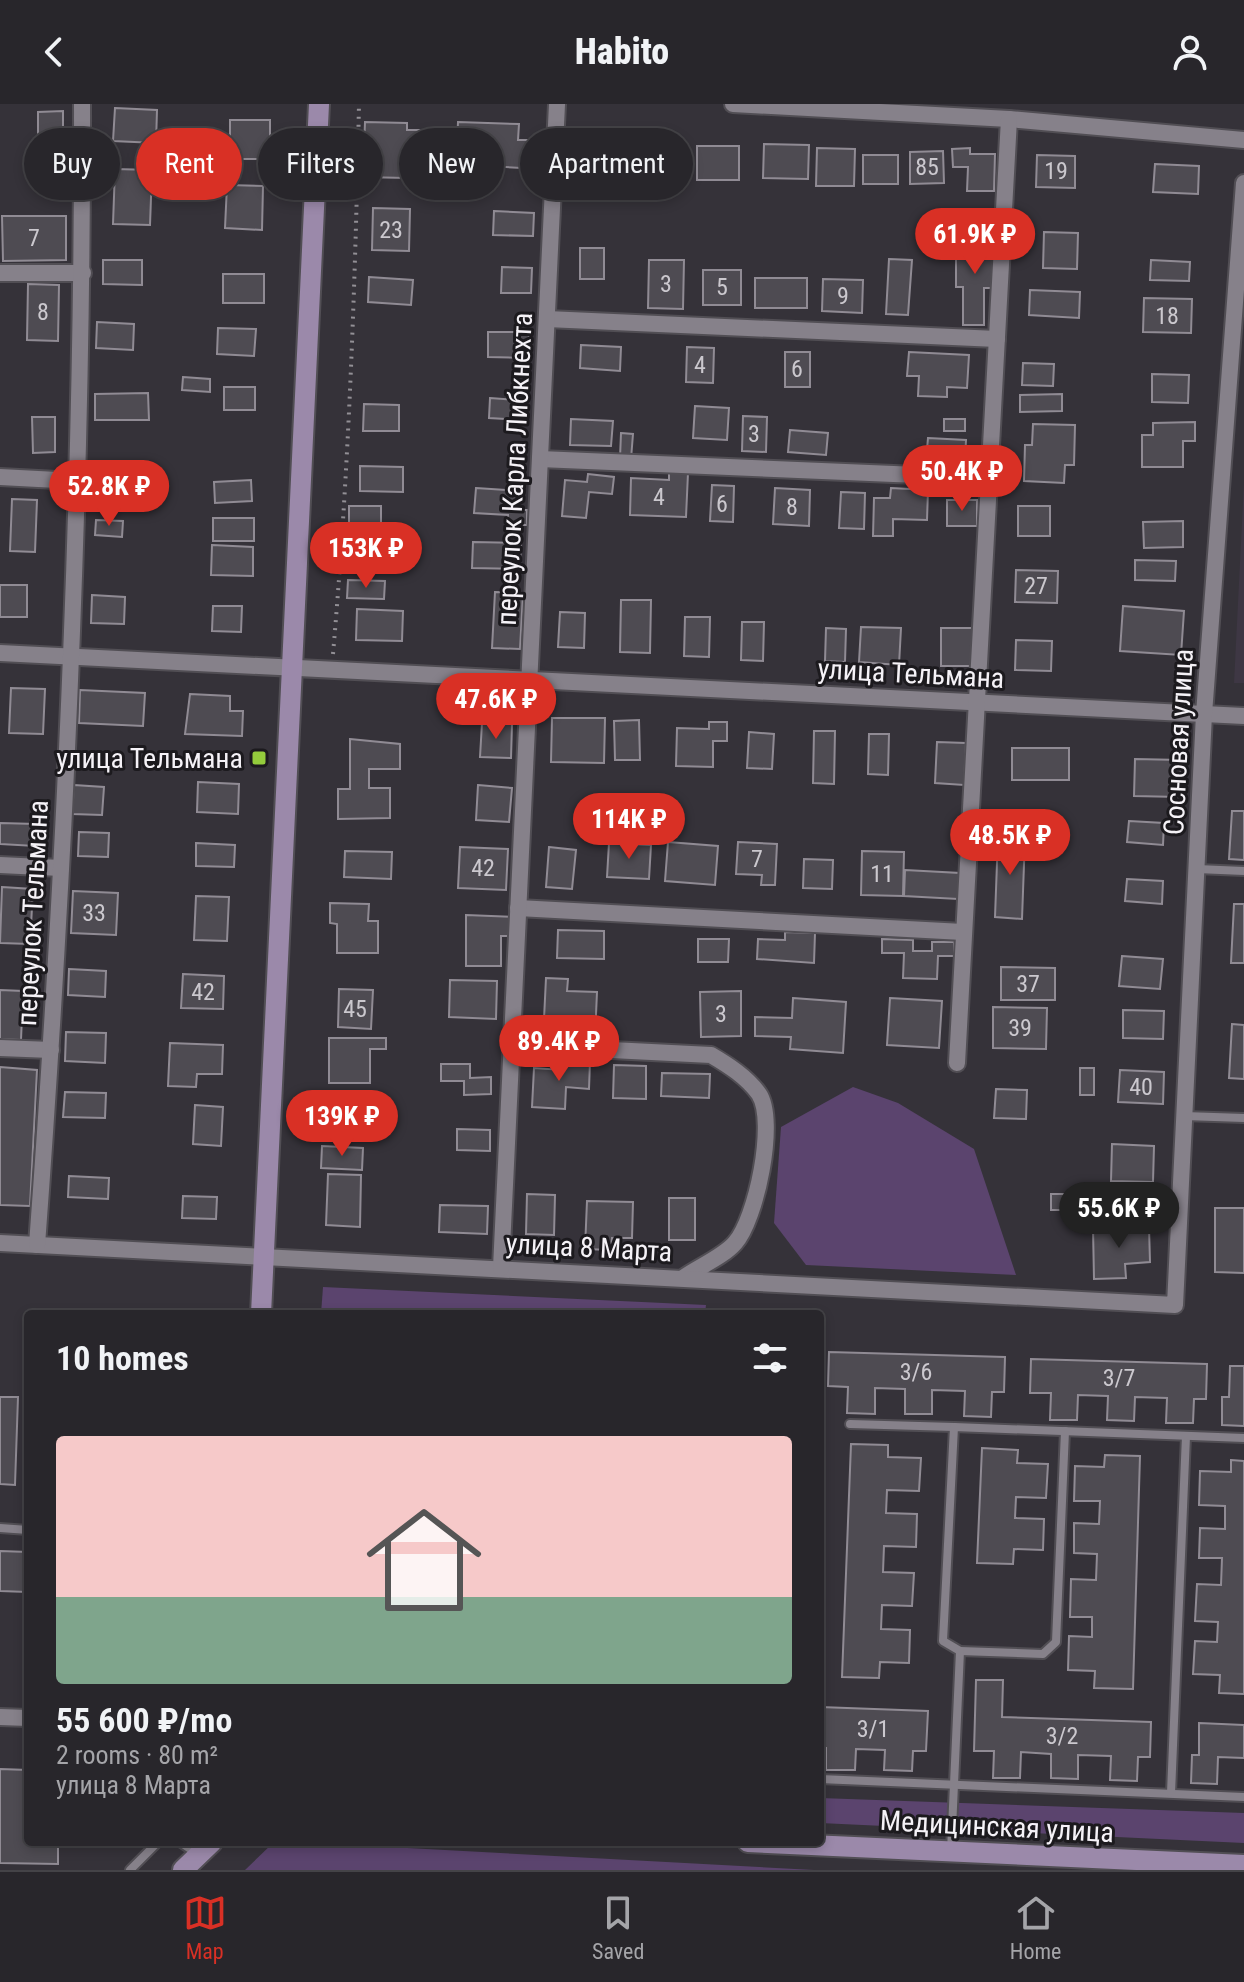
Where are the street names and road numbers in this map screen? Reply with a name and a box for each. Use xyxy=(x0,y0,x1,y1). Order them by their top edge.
street label: переулок Карла Либкнехта xyxy=(490,312,539,626)
street label: Сосновая улица xyxy=(1157,648,1200,836)
street label: улица Тельмана xyxy=(817,652,1005,695)
street label: переулок Тельмана xyxy=(10,799,55,1027)
street label: улица 8 Марта xyxy=(505,1227,673,1268)
street label: Медицинская улица xyxy=(879,1804,1115,1849)

